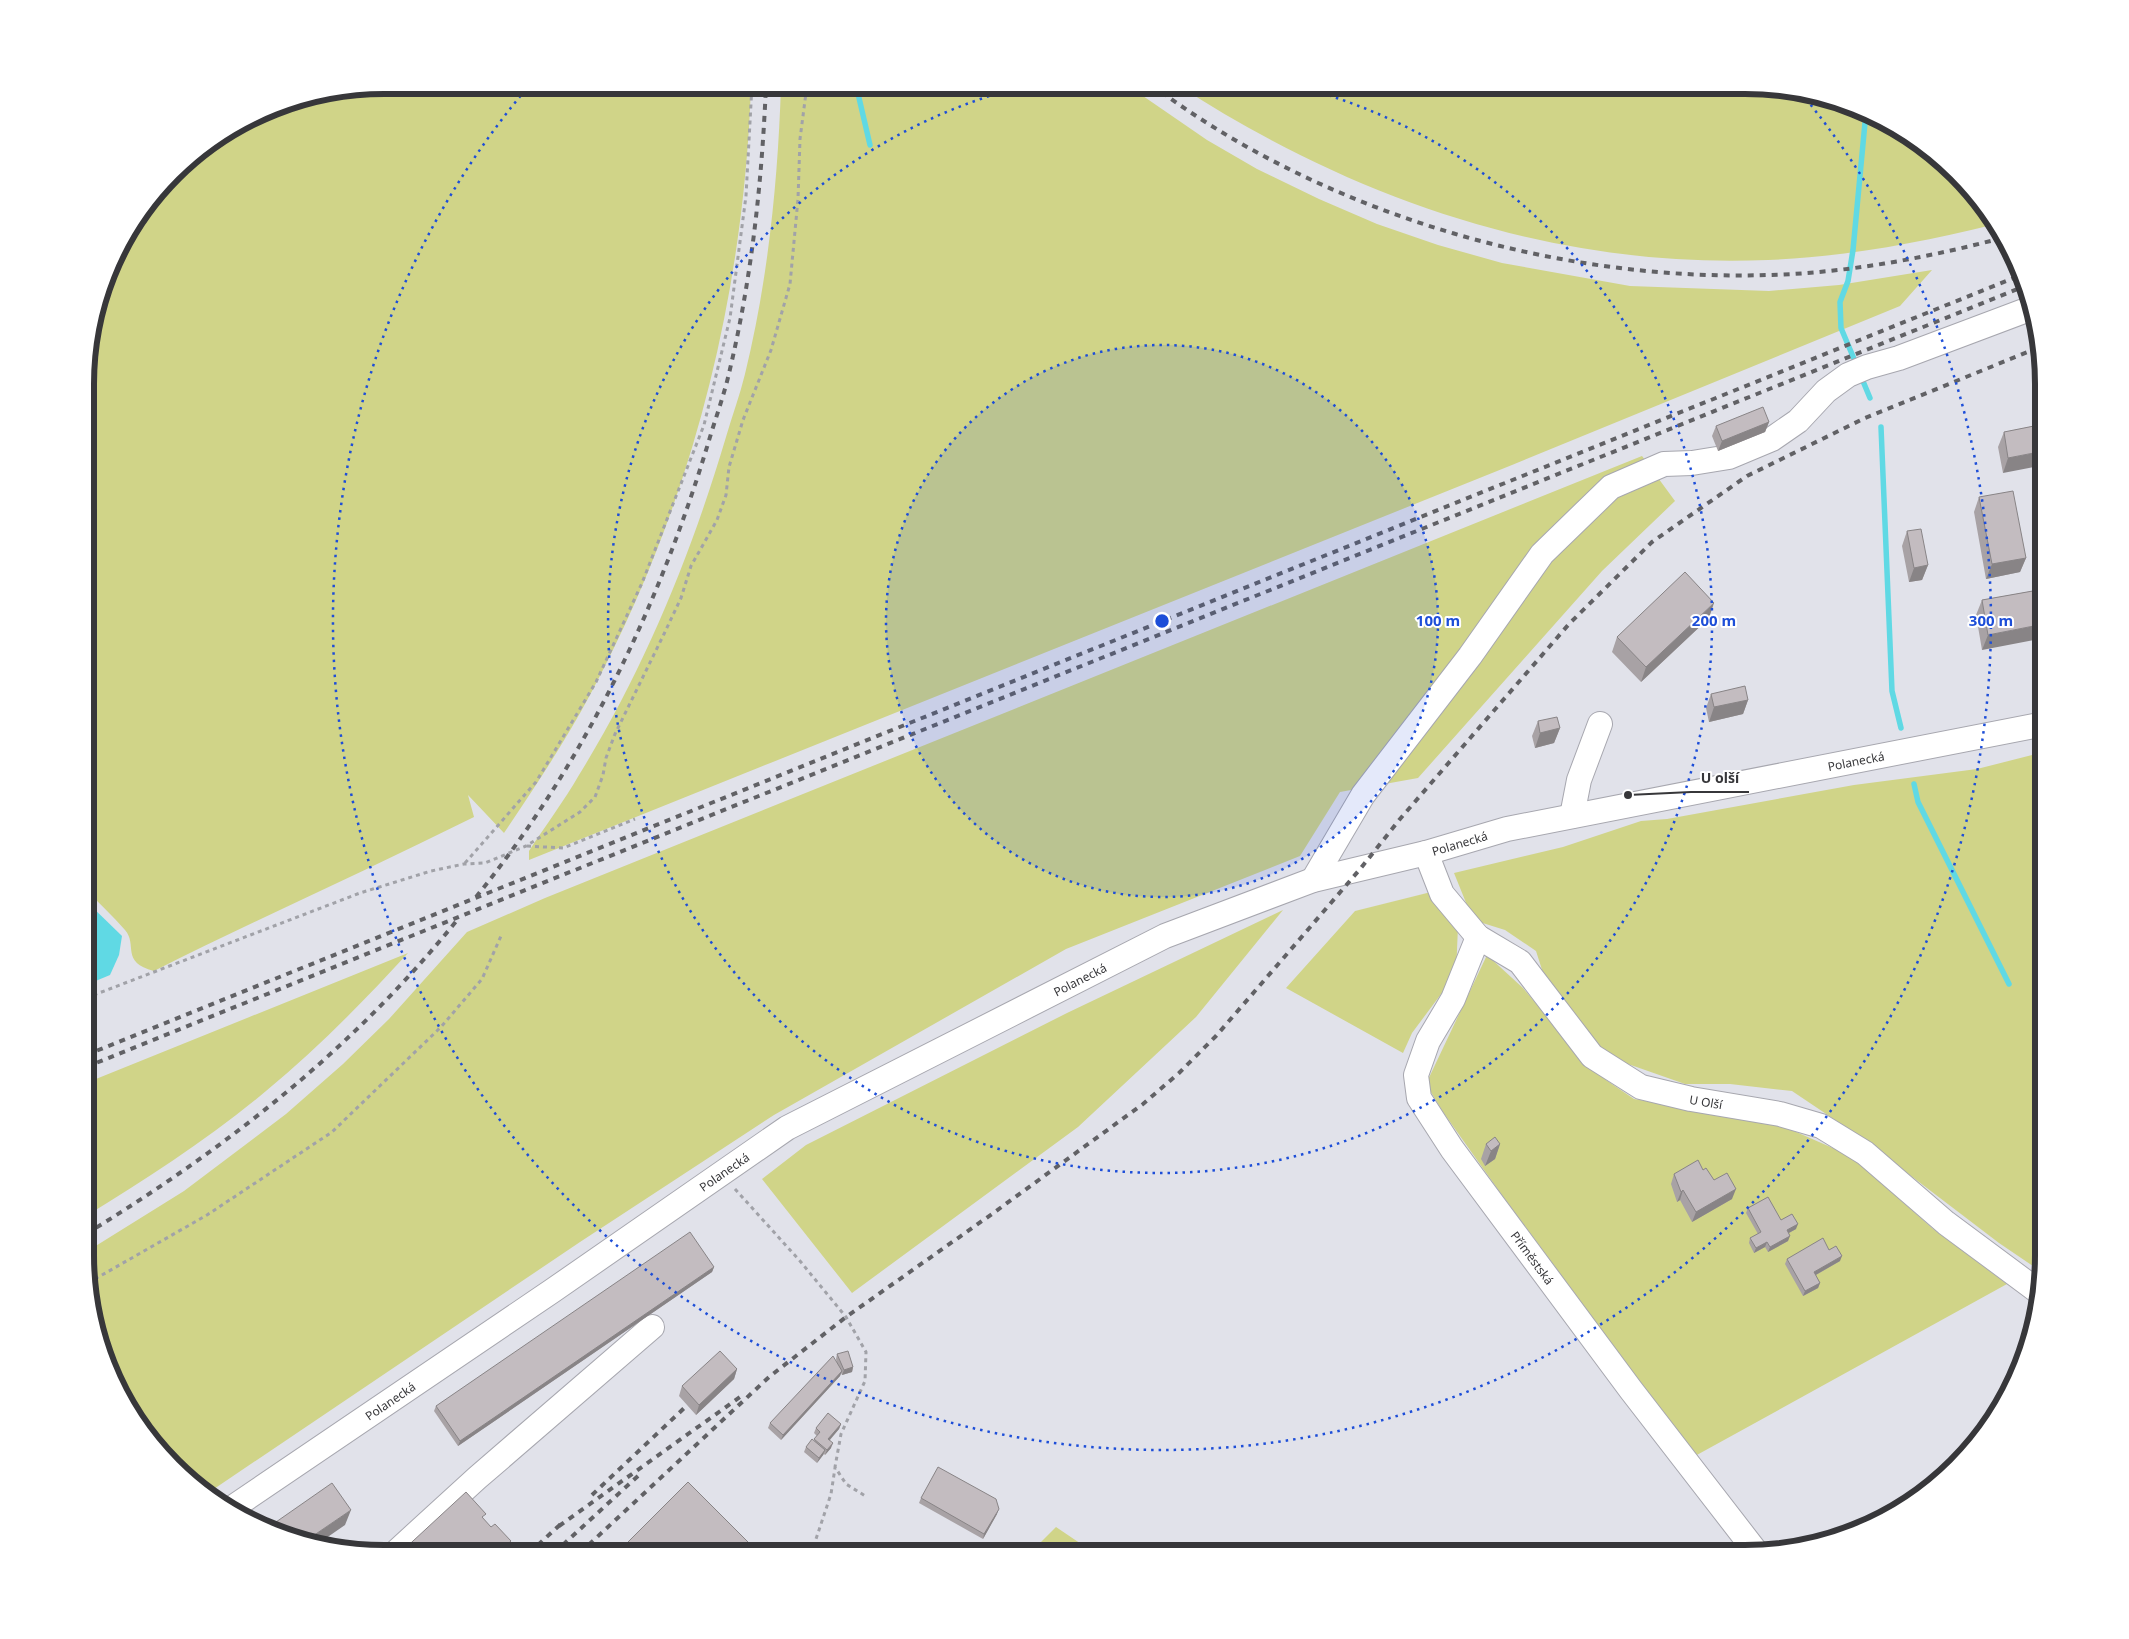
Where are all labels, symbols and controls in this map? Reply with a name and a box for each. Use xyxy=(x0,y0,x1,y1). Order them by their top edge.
text: 100 m xyxy=(1416,610,1460,630)
text: 200 m xyxy=(1692,610,1736,630)
text: 300 m xyxy=(1969,610,2013,630)
centre of rings xyxy=(1153,612,1171,630)
street label: Polanecká xyxy=(1826,747,1886,775)
callout: U olší xyxy=(1691,763,1749,792)
text: U olší xyxy=(1701,768,1740,787)
street label: Polanecká xyxy=(1430,827,1490,859)
street label: Polanecká xyxy=(1050,959,1109,1000)
street label: U Olší xyxy=(1688,1090,1725,1113)
street label: Polanecká xyxy=(696,1148,752,1195)
street label: Příměstská xyxy=(1507,1227,1558,1288)
street label: Polanecká xyxy=(362,1378,419,1424)

